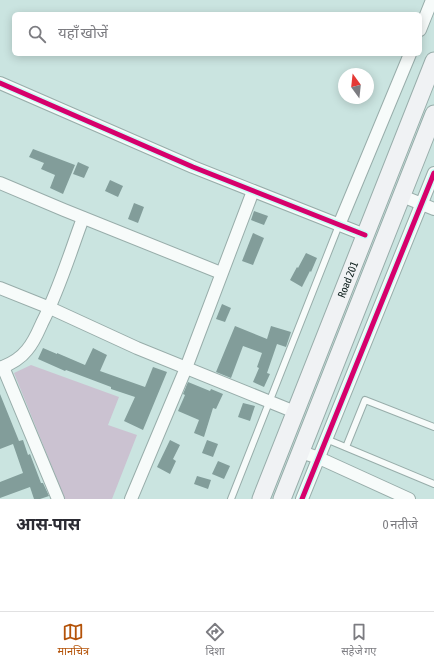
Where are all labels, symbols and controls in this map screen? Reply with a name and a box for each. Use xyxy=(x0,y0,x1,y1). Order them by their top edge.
search box xyxy=(12,12,422,56)
icon: search xyxy=(26,23,48,45)
text: यहाँ खोजें xyxy=(58,24,108,41)
north arrow xyxy=(338,68,374,104)
street label: Road 201 xyxy=(335,260,360,299)
text: आस-पास xyxy=(16,514,80,534)
text: 0 नतीजे xyxy=(382,517,418,532)
tab: मानचित्र xyxy=(58,621,89,659)
tab: दिशा xyxy=(204,621,226,659)
tab: सहेजे गए xyxy=(341,621,376,659)

